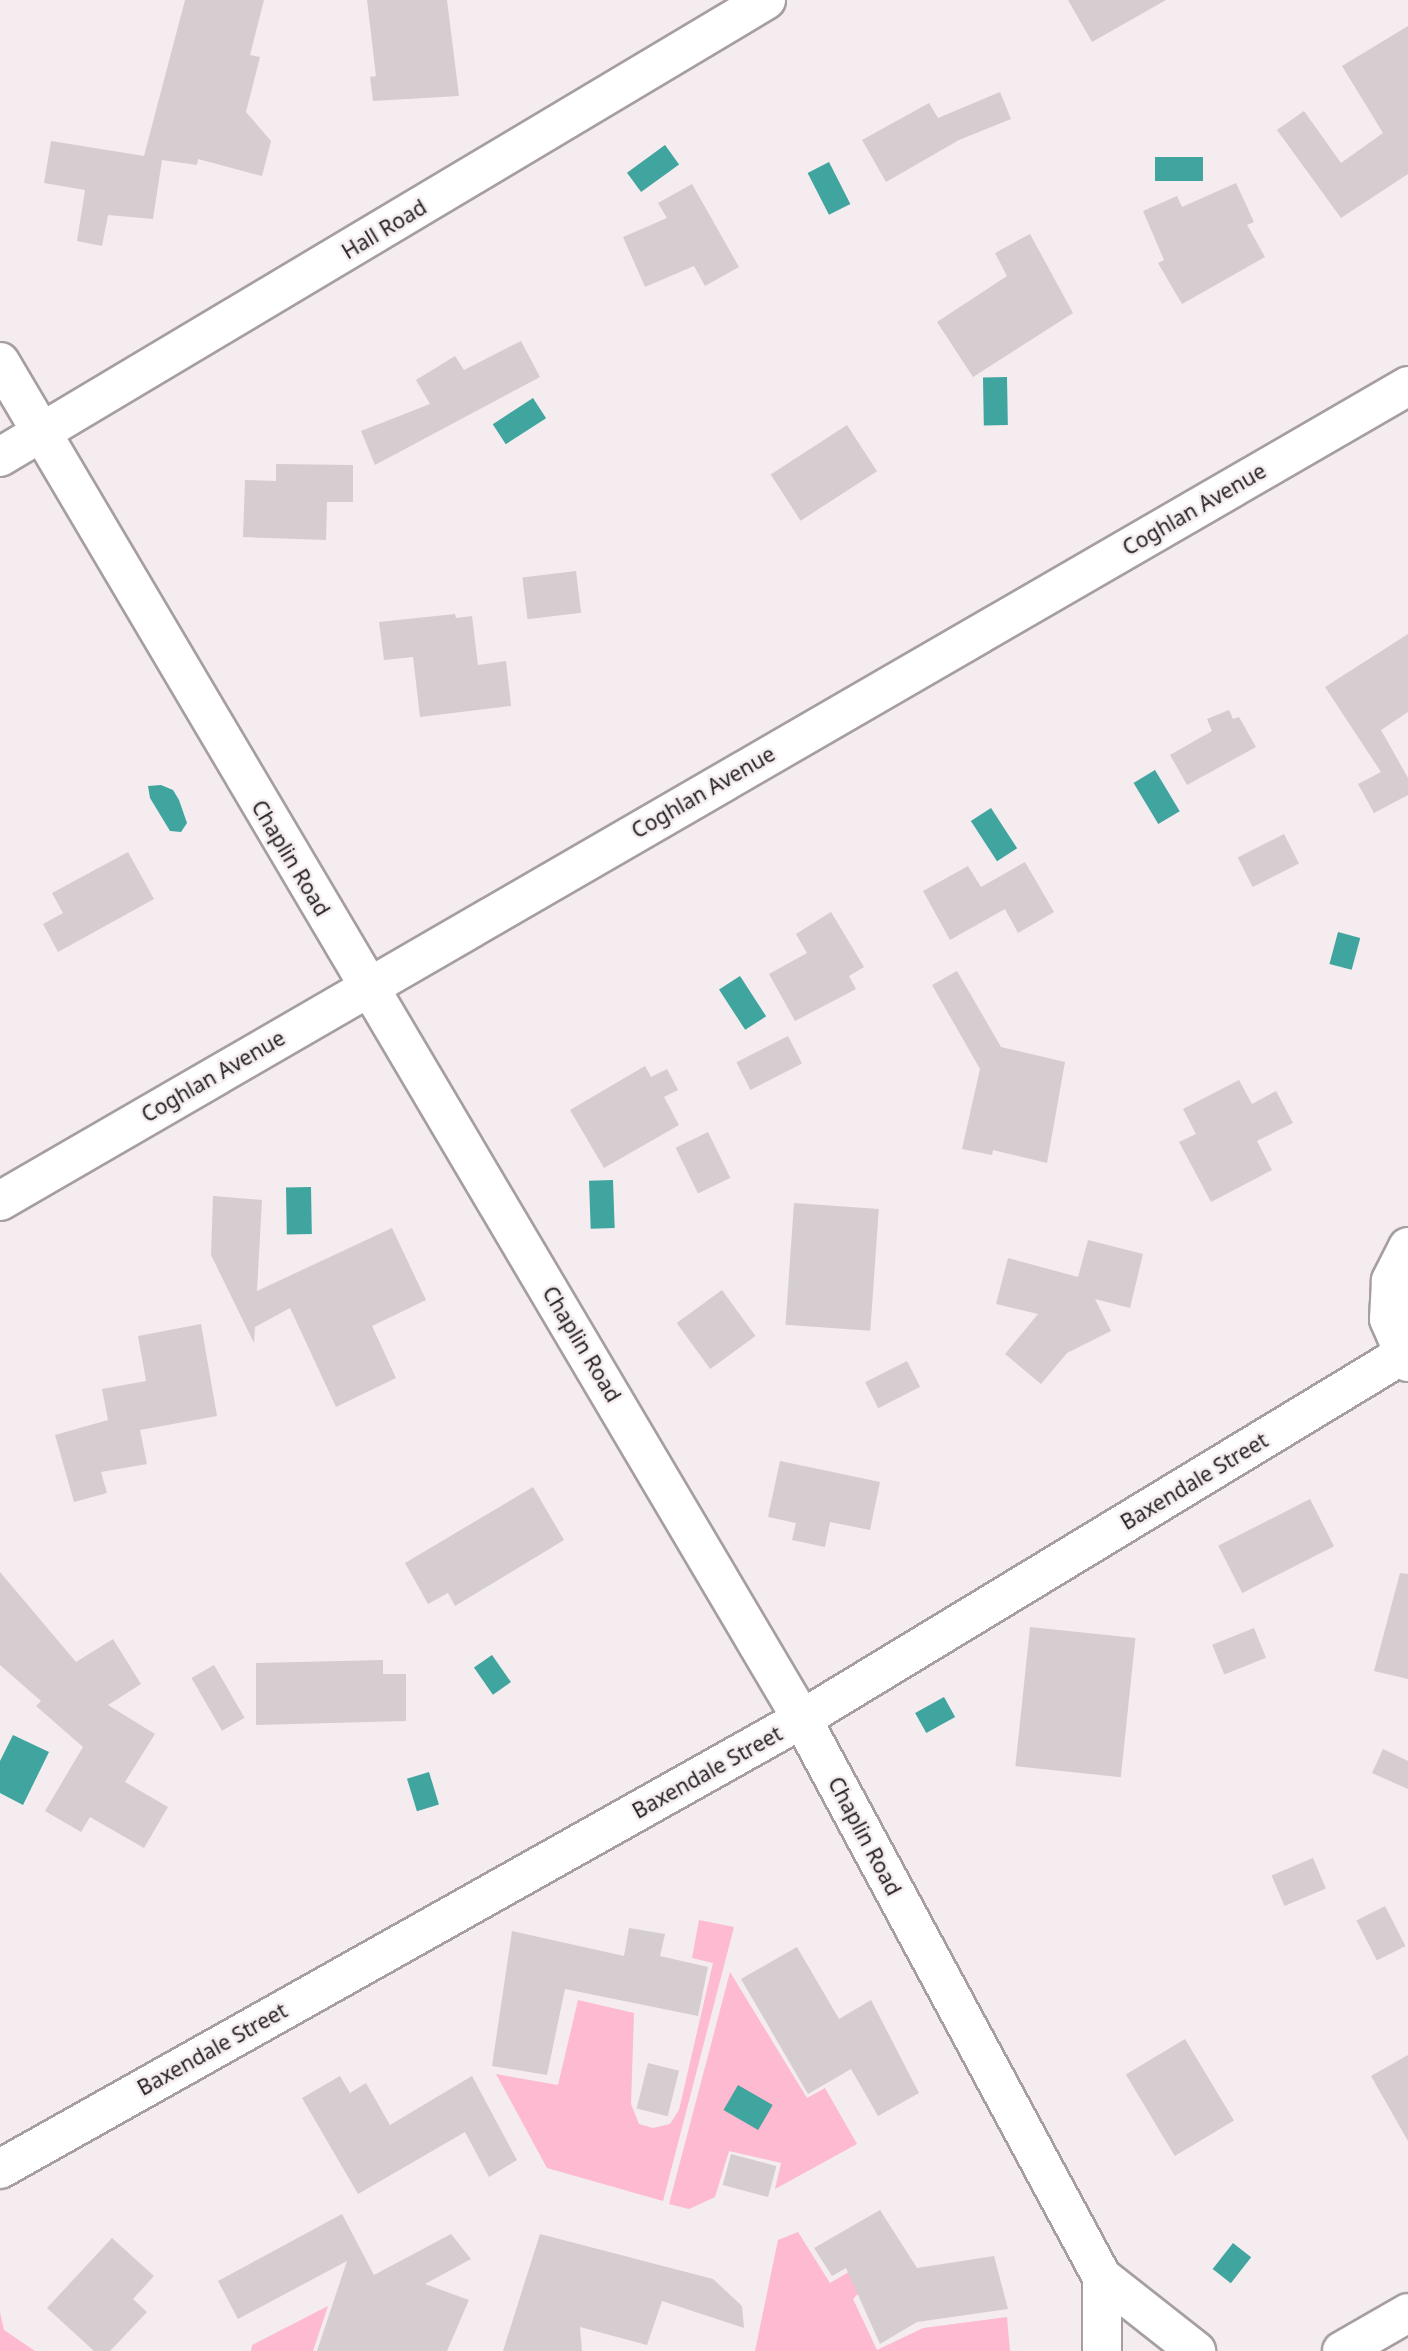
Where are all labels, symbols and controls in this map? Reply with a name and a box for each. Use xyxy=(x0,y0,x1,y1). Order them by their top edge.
street label: Hall Road xyxy=(337,194,431,264)
street label: Coghlan Avenue xyxy=(1118,458,1270,560)
street label: Coghlan Avenue xyxy=(627,741,779,843)
street label: Chaplin Road xyxy=(247,796,335,920)
street label: Coghlan Avenue xyxy=(137,1025,289,1127)
street label: Chaplin Road xyxy=(538,1282,626,1406)
street label: Baxendale Street xyxy=(1116,1427,1272,1535)
street label: Baxendale Street xyxy=(628,1721,786,1823)
street label: Chaplin Road xyxy=(823,1772,907,1900)
street label: Baxendale Street xyxy=(133,1998,291,2100)

